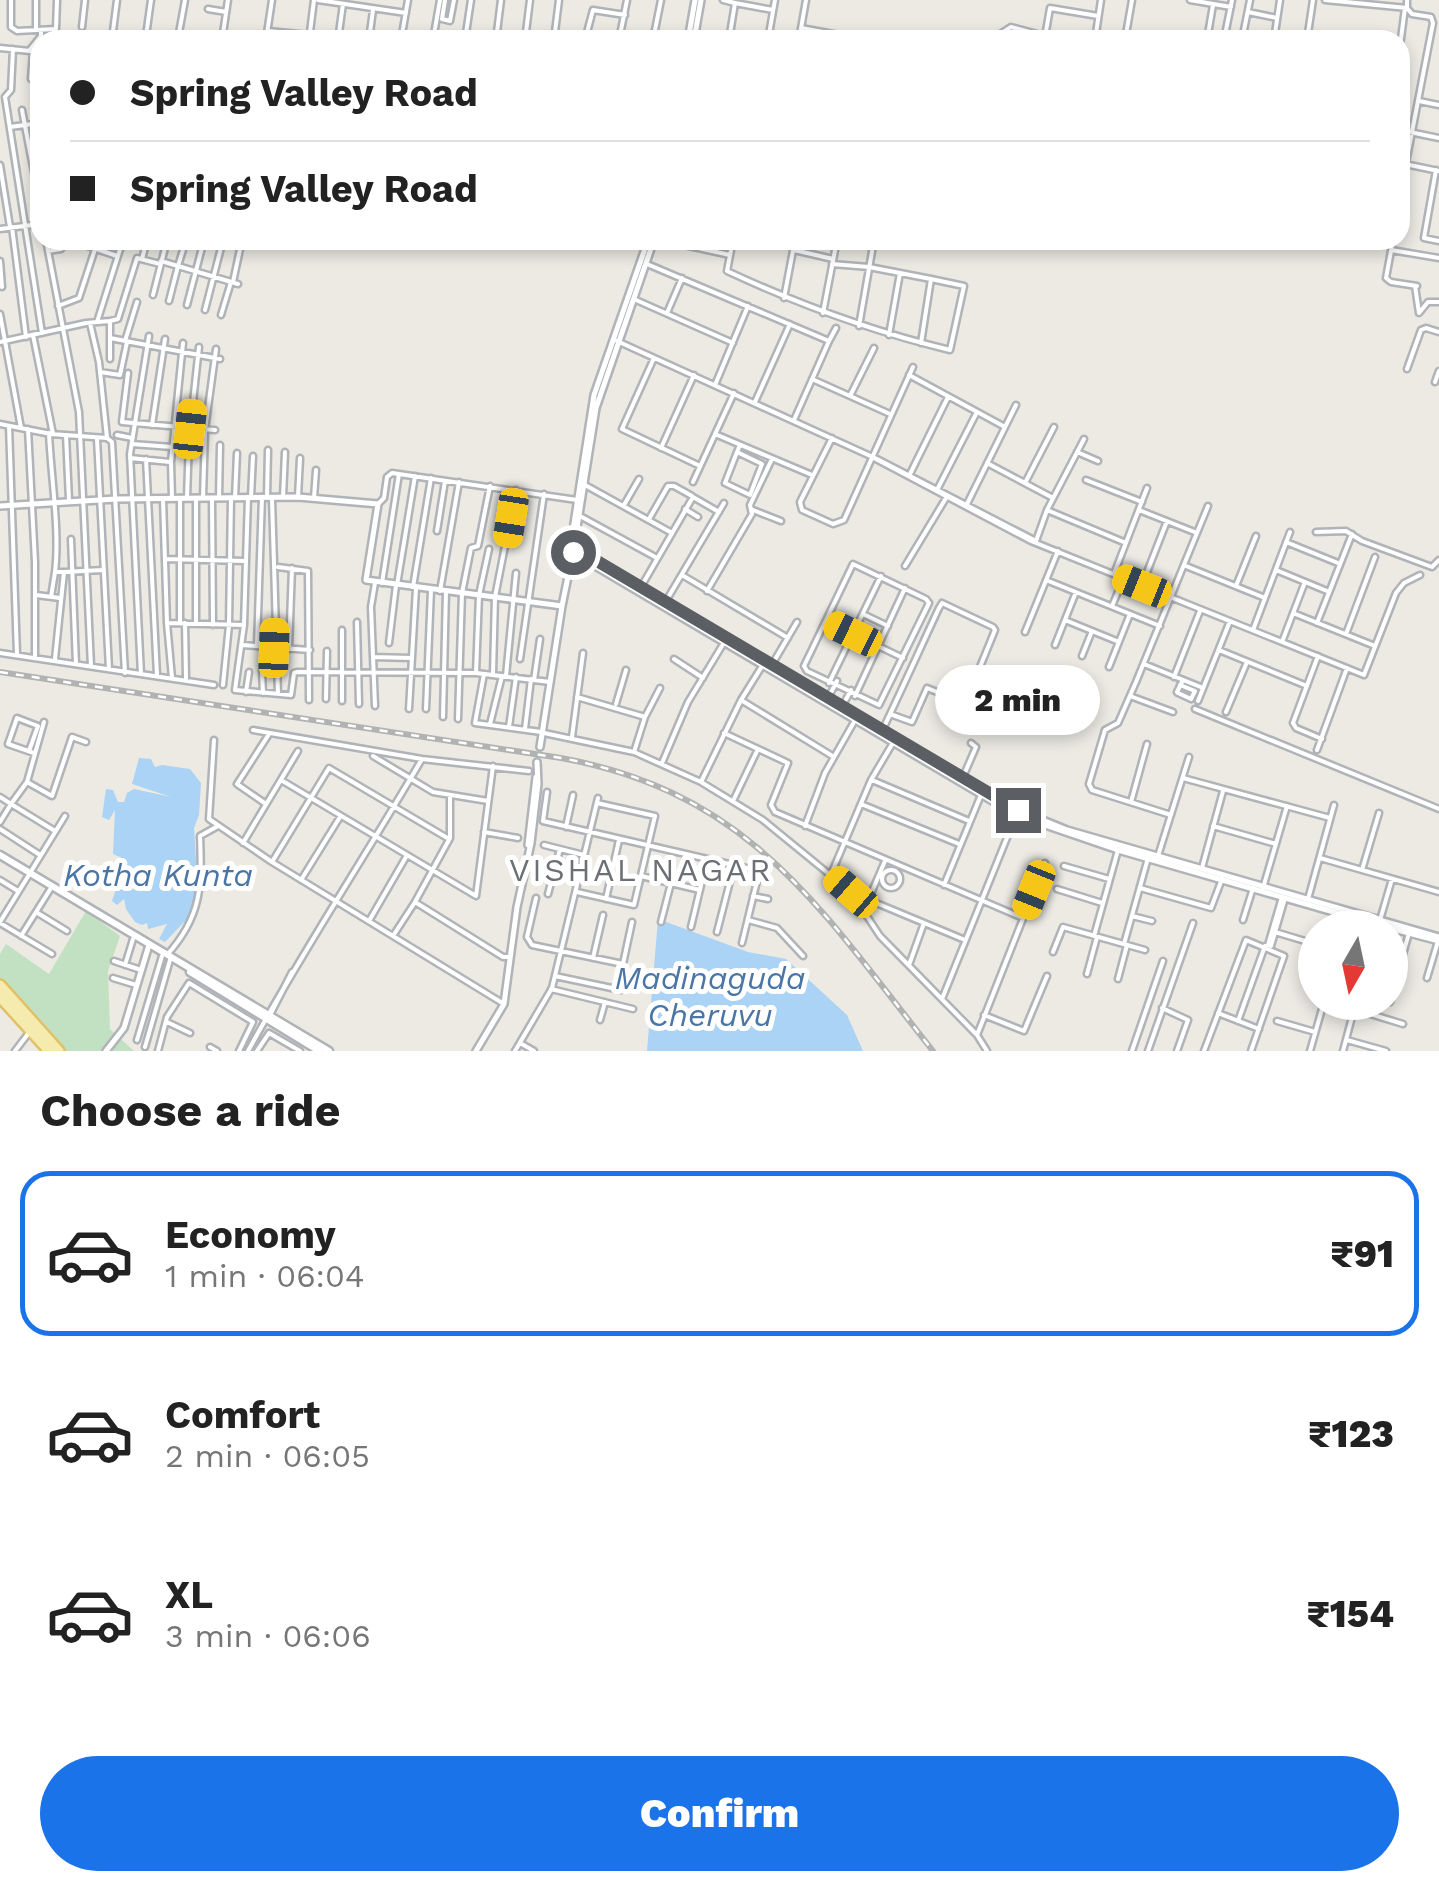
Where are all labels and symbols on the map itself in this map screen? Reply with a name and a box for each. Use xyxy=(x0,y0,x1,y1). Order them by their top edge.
car xyxy=(172,398,208,460)
car xyxy=(491,486,531,550)
route start xyxy=(551,530,596,575)
car xyxy=(1109,561,1175,611)
car xyxy=(819,607,887,661)
car xyxy=(258,617,290,679)
callout: 2 min xyxy=(936,665,1100,735)
route end xyxy=(996,788,1041,833)
district label: VISHAL NAGAR xyxy=(509,851,773,889)
water label: Kotha Kunta xyxy=(63,856,253,894)
car xyxy=(1009,857,1059,923)
car xyxy=(819,861,883,923)
north arrow xyxy=(1298,910,1408,1020)
water label: Madinaguda Cheruvu xyxy=(614,959,806,1034)

